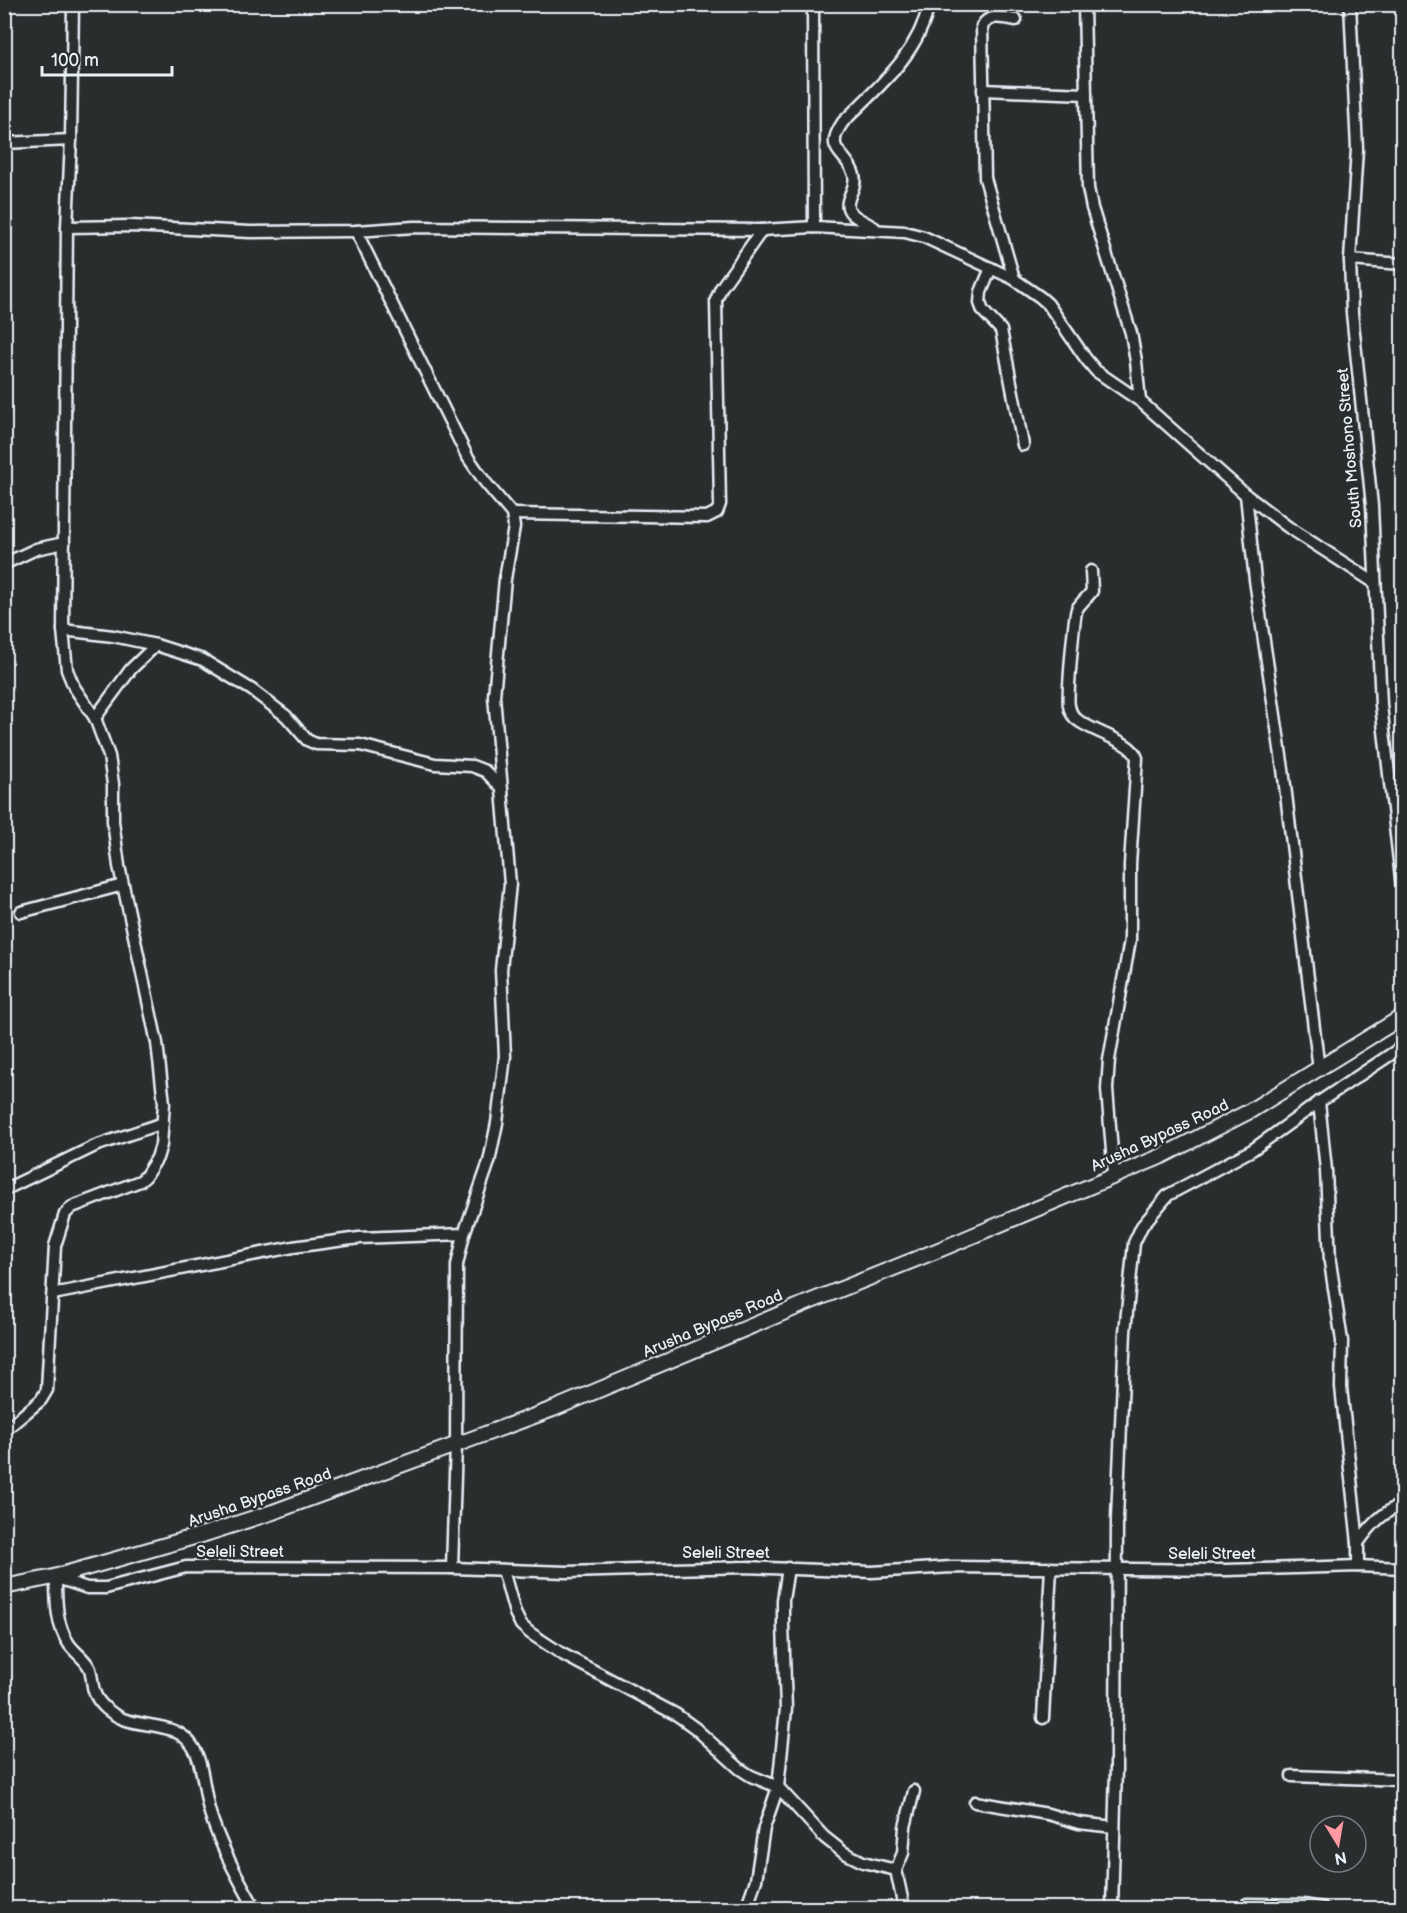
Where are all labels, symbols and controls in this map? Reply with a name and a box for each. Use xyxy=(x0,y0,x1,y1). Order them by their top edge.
scale bar xyxy=(42,39,172,77)
text: 100 m xyxy=(51,50,99,71)
street label: South Moshono Street xyxy=(1334,367,1366,529)
street label: Arusha Bypass Road xyxy=(1088,1096,1232,1176)
street label: Arusha Bypass Road xyxy=(640,1286,786,1362)
street label: Arusha Bypass Road xyxy=(186,1465,334,1531)
street label: Seleli Street xyxy=(196,1543,284,1562)
street label: Seleli Street xyxy=(682,1544,770,1563)
street label: Seleli Street xyxy=(1168,1545,1256,1564)
north arrow xyxy=(1308,1814,1368,1874)
text: N xyxy=(1333,1847,1348,1868)

